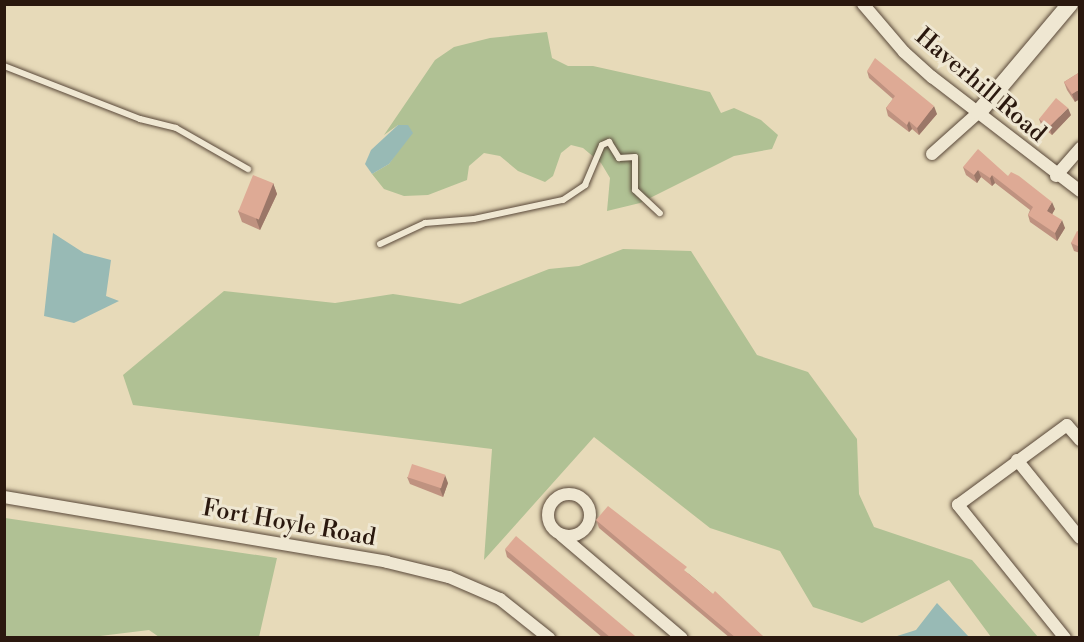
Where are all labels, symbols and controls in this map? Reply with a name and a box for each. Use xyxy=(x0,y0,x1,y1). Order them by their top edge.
street label: Haverhill Road xyxy=(909,23,1051,149)
street label: Fort Hoyle Road xyxy=(200,495,378,553)

